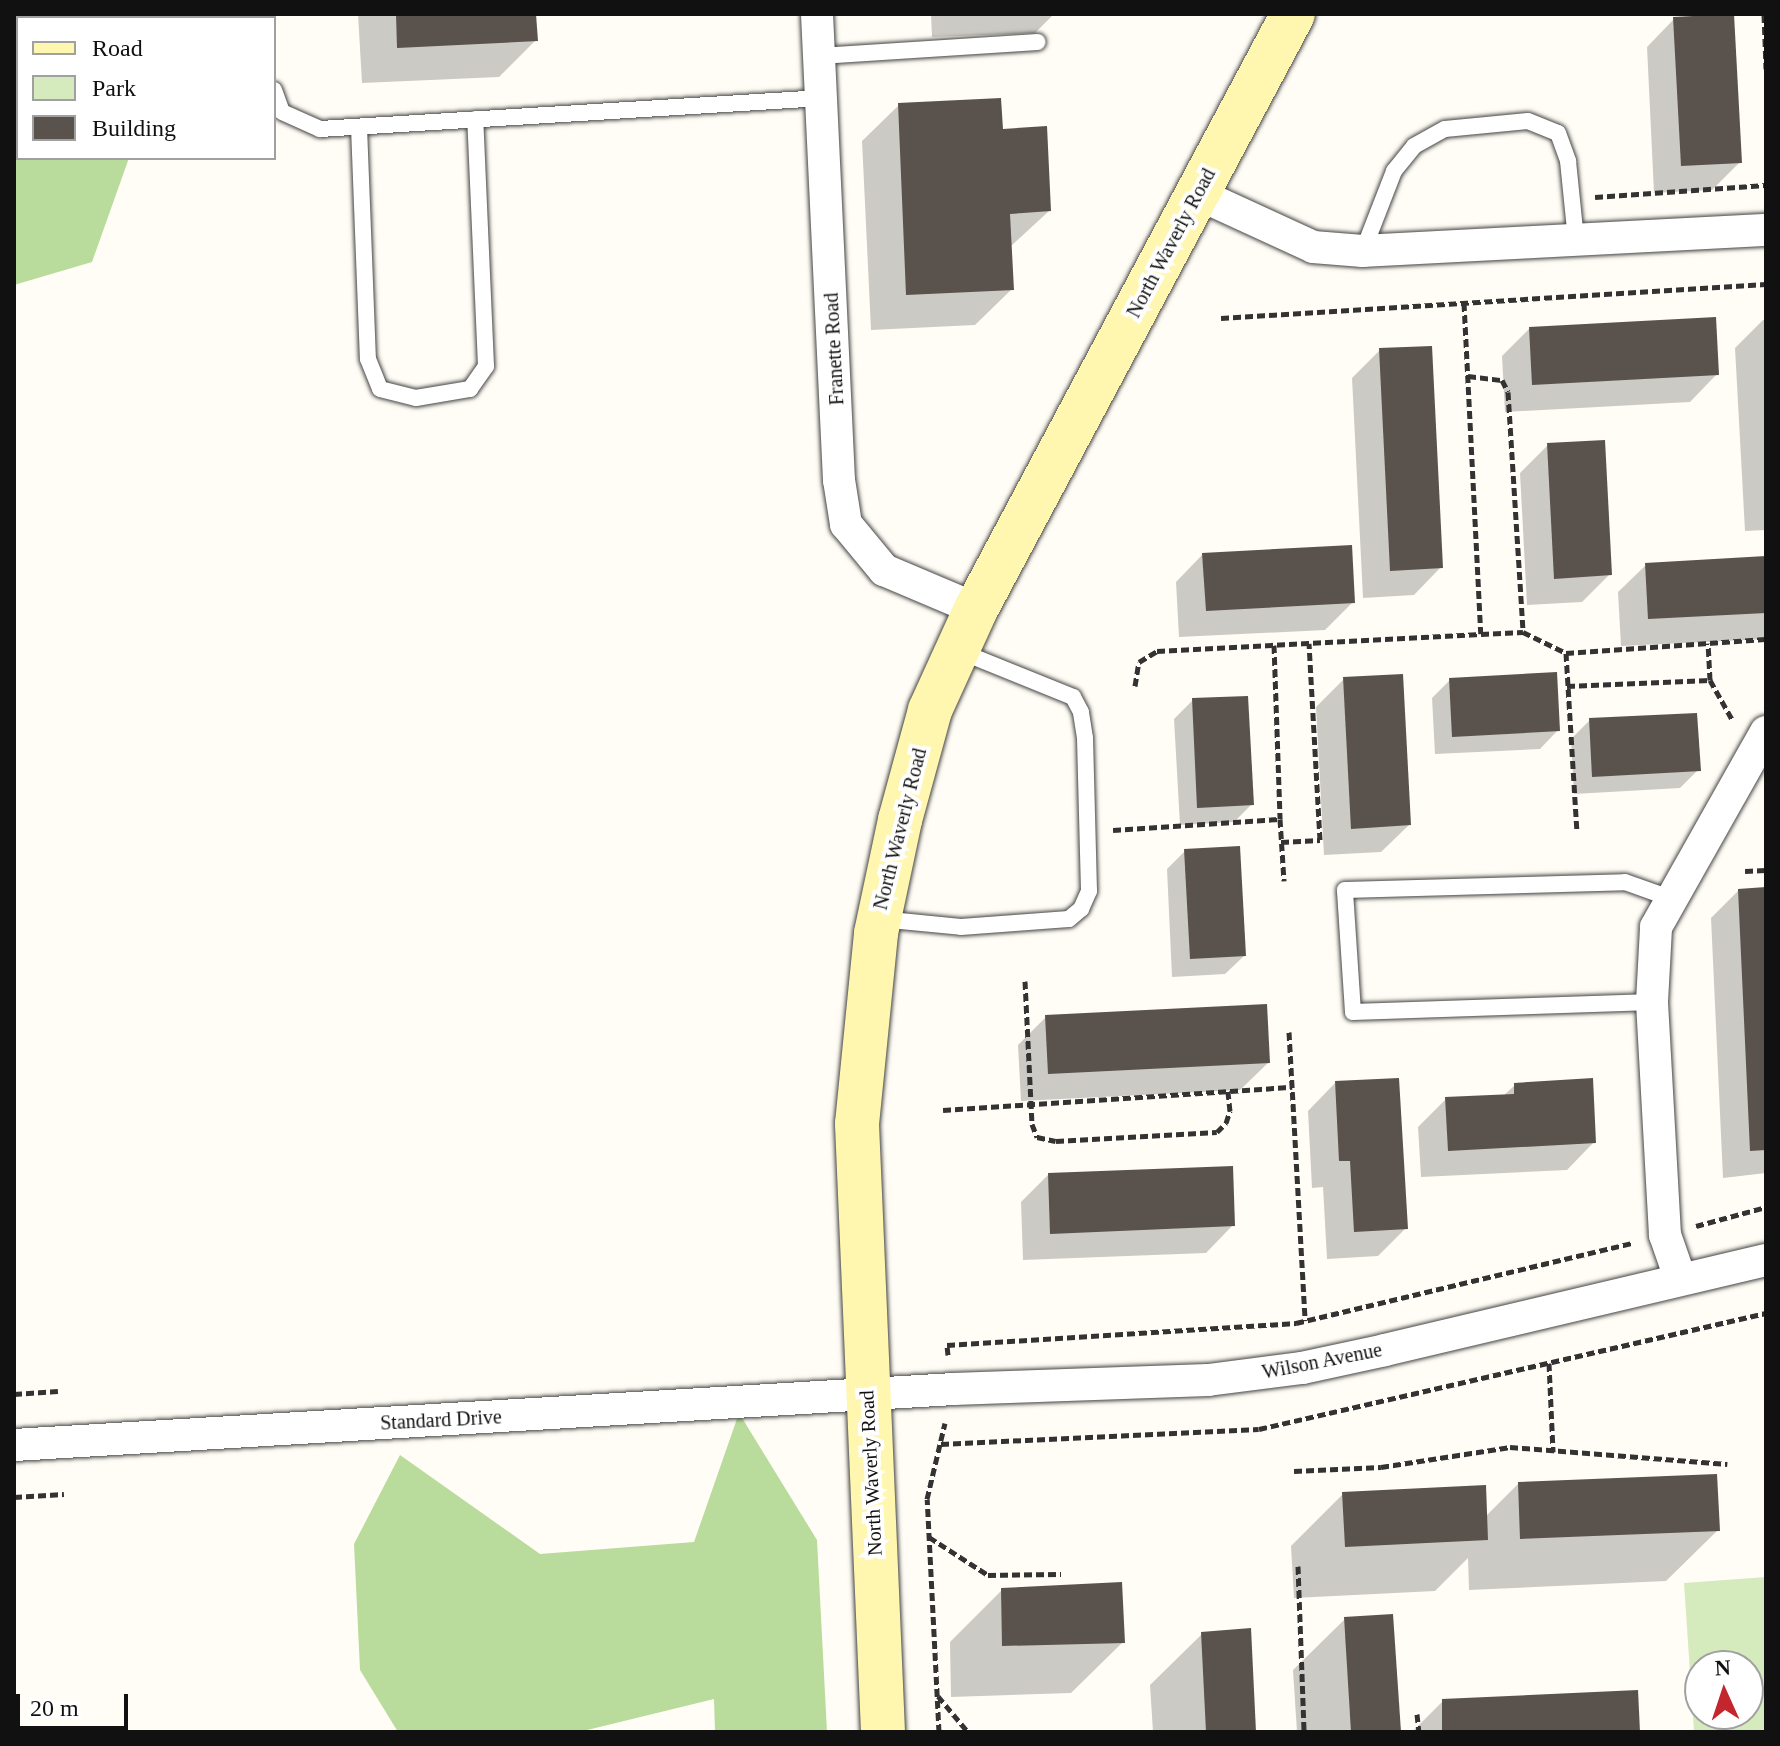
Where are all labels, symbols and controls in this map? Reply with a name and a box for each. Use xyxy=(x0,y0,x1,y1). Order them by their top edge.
legend xyxy=(16,16,276,160)
text: Road xyxy=(92,35,143,61)
text: Park xyxy=(92,75,136,101)
text: Building xyxy=(92,115,176,141)
street label: North Waverly Road xyxy=(1121,164,1221,322)
street label: Franette Road xyxy=(819,292,849,406)
street label: North Waverly Road xyxy=(868,746,932,912)
street label: Wilson Avenue xyxy=(1259,1338,1385,1384)
street label: North Waverly Road xyxy=(855,1389,887,1557)
street label: Standard Drive xyxy=(380,1405,502,1435)
north arrow xyxy=(1684,1650,1764,1730)
text: N xyxy=(1714,1655,1731,1680)
scale bar xyxy=(20,1678,132,1728)
text: 20 m xyxy=(30,1695,79,1721)

